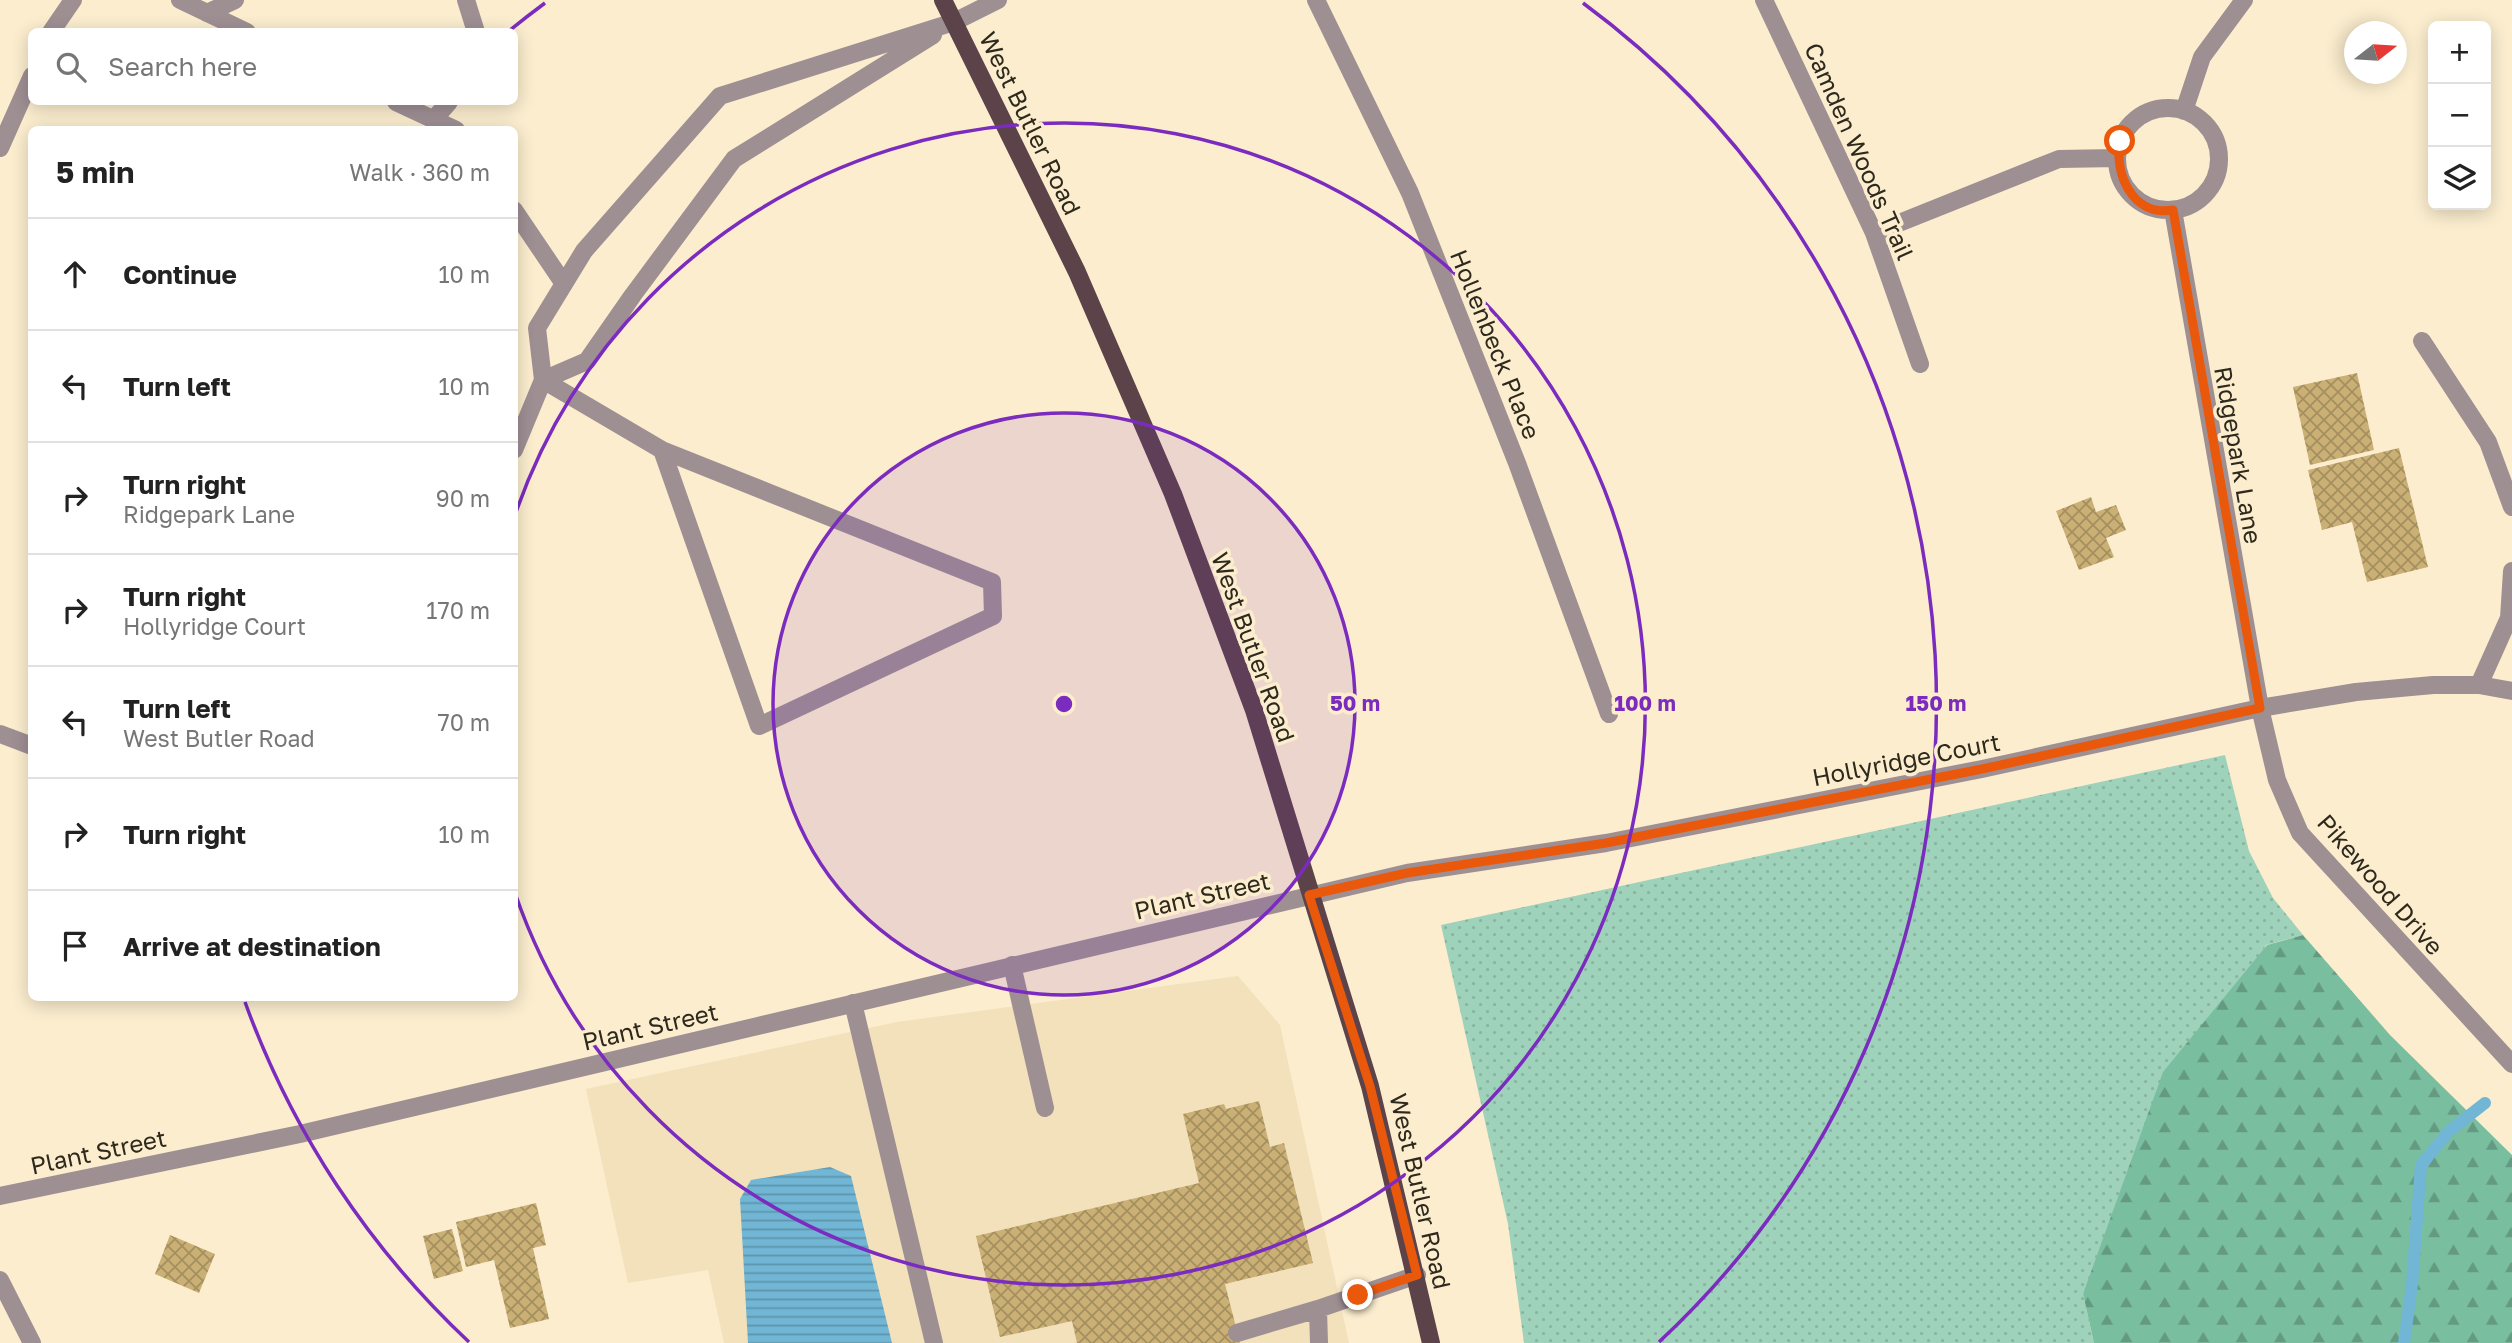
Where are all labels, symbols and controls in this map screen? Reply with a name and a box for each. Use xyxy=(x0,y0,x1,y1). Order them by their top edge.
north arrow xyxy=(2344,21,2407,84)
map controls xyxy=(2428,21,2491,210)
button: + xyxy=(2428,21,2491,84)
street label: West Butler Road xyxy=(974,27,1088,219)
search box xyxy=(28,28,518,105)
street label: Camden Woods Trail xyxy=(1799,38,1921,264)
icon: search xyxy=(52,48,90,86)
text: Search here xyxy=(108,51,257,82)
button: − xyxy=(2428,84,2491,147)
route start xyxy=(2104,125,2135,156)
button: layers xyxy=(2428,147,2491,210)
text: 5 min xyxy=(56,154,134,190)
text: Walk · 360 m xyxy=(349,158,490,186)
street label: Hollenbeck Place xyxy=(1445,245,1547,443)
icon: ahead xyxy=(56,255,94,293)
text: Continue xyxy=(123,259,237,290)
text: 10 m xyxy=(438,260,490,288)
street label: Ridgepark Lane xyxy=(2209,364,2269,546)
icon: left xyxy=(56,367,94,405)
text: Turn left xyxy=(123,371,231,402)
text: 10 m xyxy=(438,372,490,400)
text: Turn right xyxy=(123,469,246,500)
icon: right xyxy=(56,479,94,517)
text: 90 m xyxy=(436,484,490,512)
text: Ridgepark Lane xyxy=(123,500,295,528)
street label: West Butler Road xyxy=(1206,548,1302,746)
text: Turn right xyxy=(123,581,246,612)
icon: right xyxy=(56,591,94,629)
text: 170 m xyxy=(426,596,490,624)
text: Hollyridge Court xyxy=(123,612,306,640)
text: 50 m xyxy=(1330,690,1380,716)
text: 100 m xyxy=(1614,690,1676,716)
text: 150 m xyxy=(1906,690,1966,716)
centre of rings xyxy=(1052,692,1076,716)
text: Turn left xyxy=(123,693,231,724)
icon: left xyxy=(56,703,94,741)
text: 70 m xyxy=(437,708,490,736)
text: West Butler Road xyxy=(123,724,315,752)
street label: Hollyridge Court xyxy=(1810,727,2002,791)
street label: Pikewood Drive xyxy=(2312,808,2450,960)
icon: right xyxy=(56,815,94,853)
text: Turn right xyxy=(123,819,246,850)
text: 10 m xyxy=(438,820,490,848)
street label: Plant Street xyxy=(1131,865,1273,925)
icon: arrive xyxy=(56,927,94,965)
text: Arrive at destination xyxy=(123,931,381,962)
street label: Plant Street xyxy=(579,996,721,1056)
street label: West Butler Road xyxy=(1384,1090,1458,1292)
street label: Plant Street xyxy=(27,1122,169,1180)
route end xyxy=(1342,1279,1373,1310)

